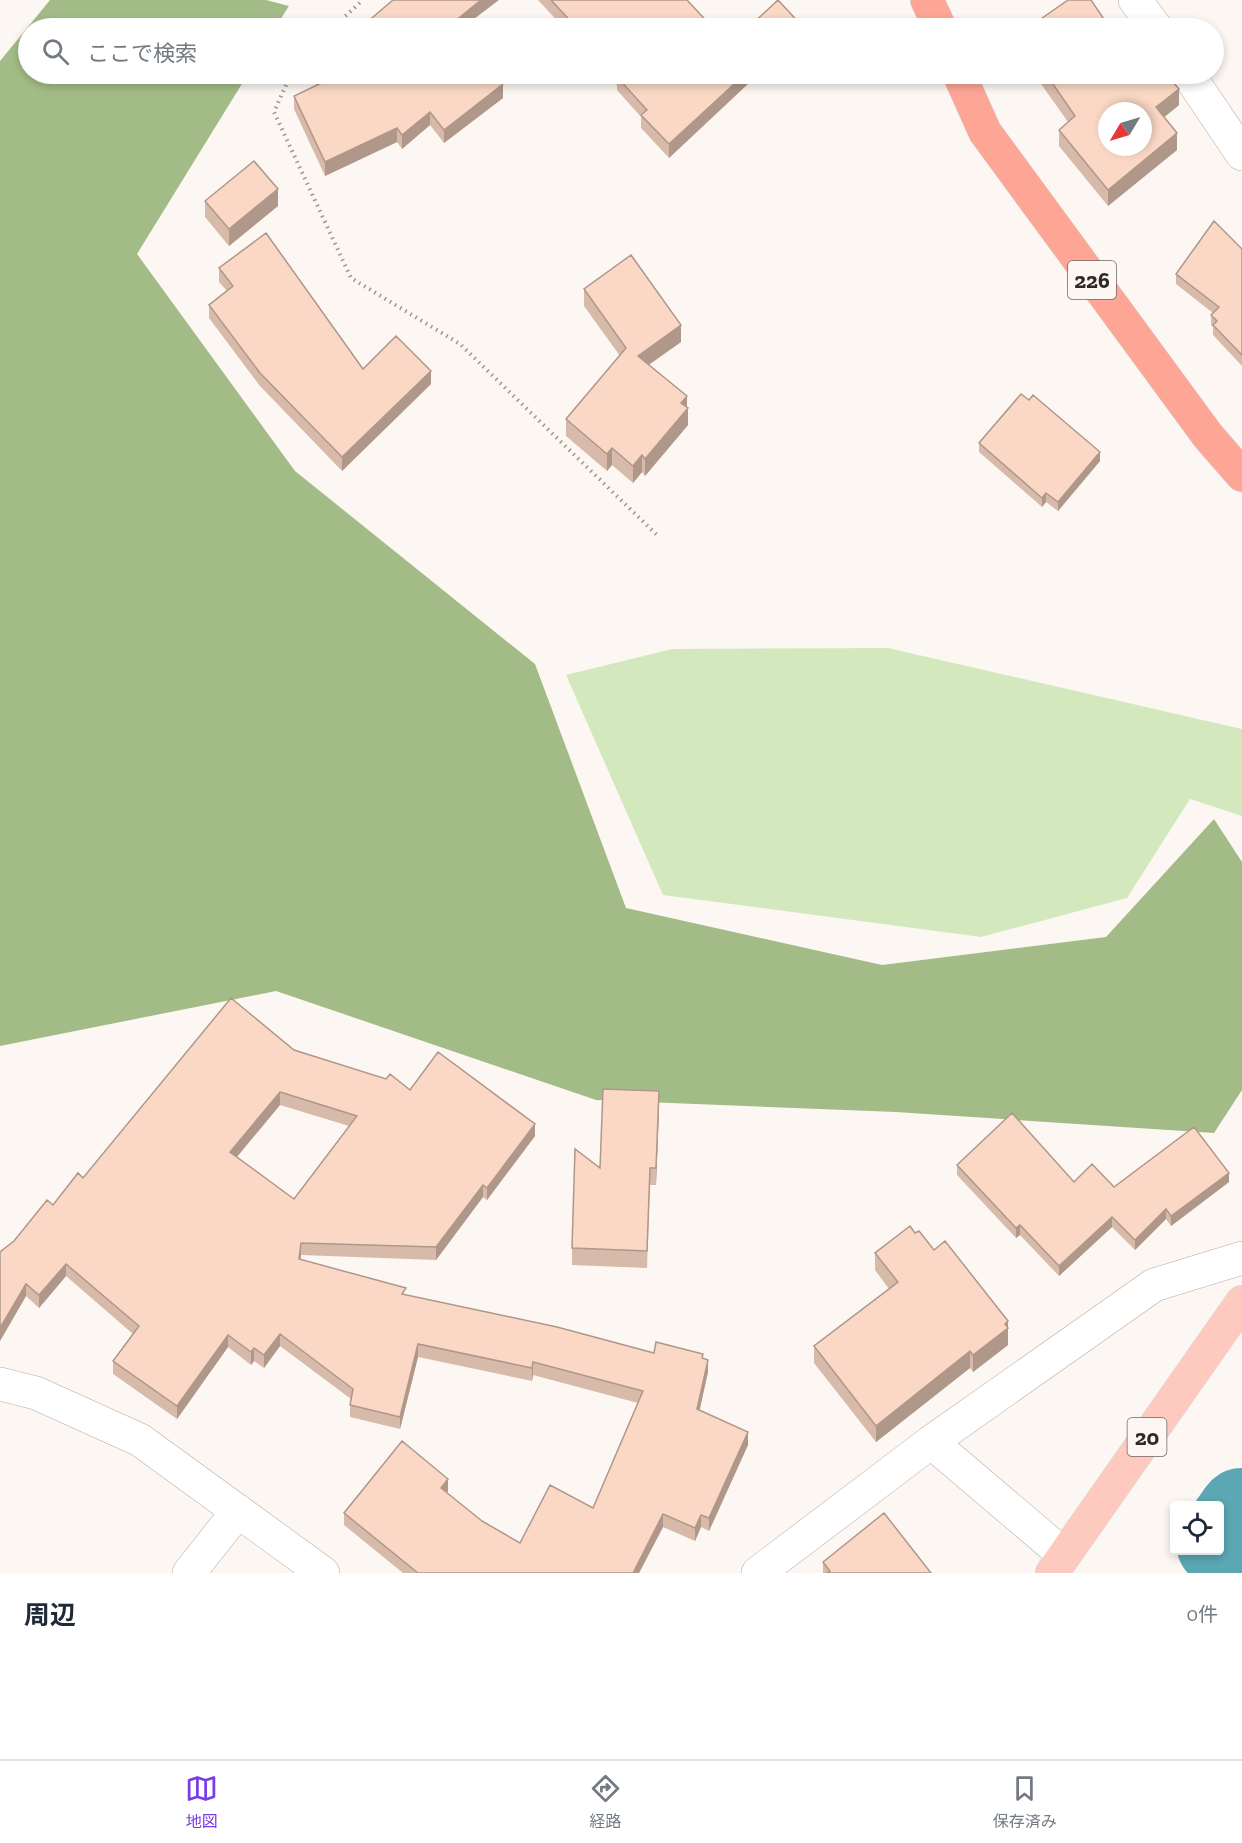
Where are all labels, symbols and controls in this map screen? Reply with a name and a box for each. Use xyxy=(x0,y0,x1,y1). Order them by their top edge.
search box xyxy=(18,18,1224,84)
icon: search xyxy=(39,35,72,68)
text: ここで検索 xyxy=(87,40,197,67)
north arrow xyxy=(1098,102,1152,156)
road number: 226 xyxy=(1068,261,1116,299)
road number: 20 xyxy=(1128,1418,1166,1456)
map controls xyxy=(1170,1501,1224,1555)
button: locate xyxy=(1170,1501,1224,1555)
text: 周辺 xyxy=(24,1599,76,1631)
text: 0件 xyxy=(1186,1602,1218,1626)
tab: 地図 xyxy=(185,1772,218,1832)
tab: 経路 xyxy=(589,1772,622,1832)
tab: 保存済み xyxy=(993,1772,1057,1832)

